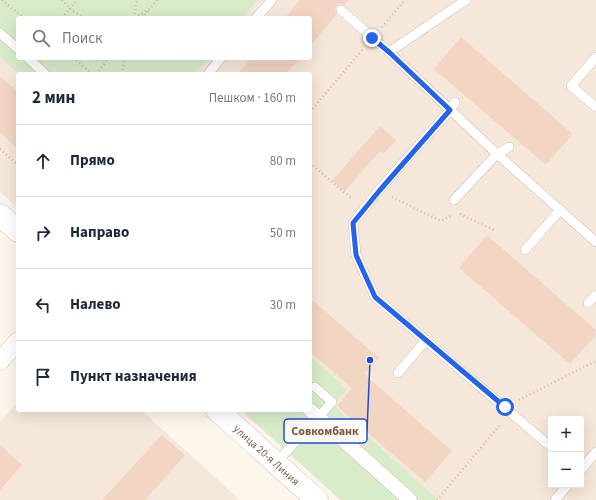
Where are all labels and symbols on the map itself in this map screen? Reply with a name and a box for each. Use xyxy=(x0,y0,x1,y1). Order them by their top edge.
route end xyxy=(363,29,381,47)
route start xyxy=(496,398,514,416)
callout: Совкомбанк xyxy=(284,419,367,443)
street label: улица 20-я Линия xyxy=(230,421,303,489)
text: Совкомбанк xyxy=(291,423,359,440)

